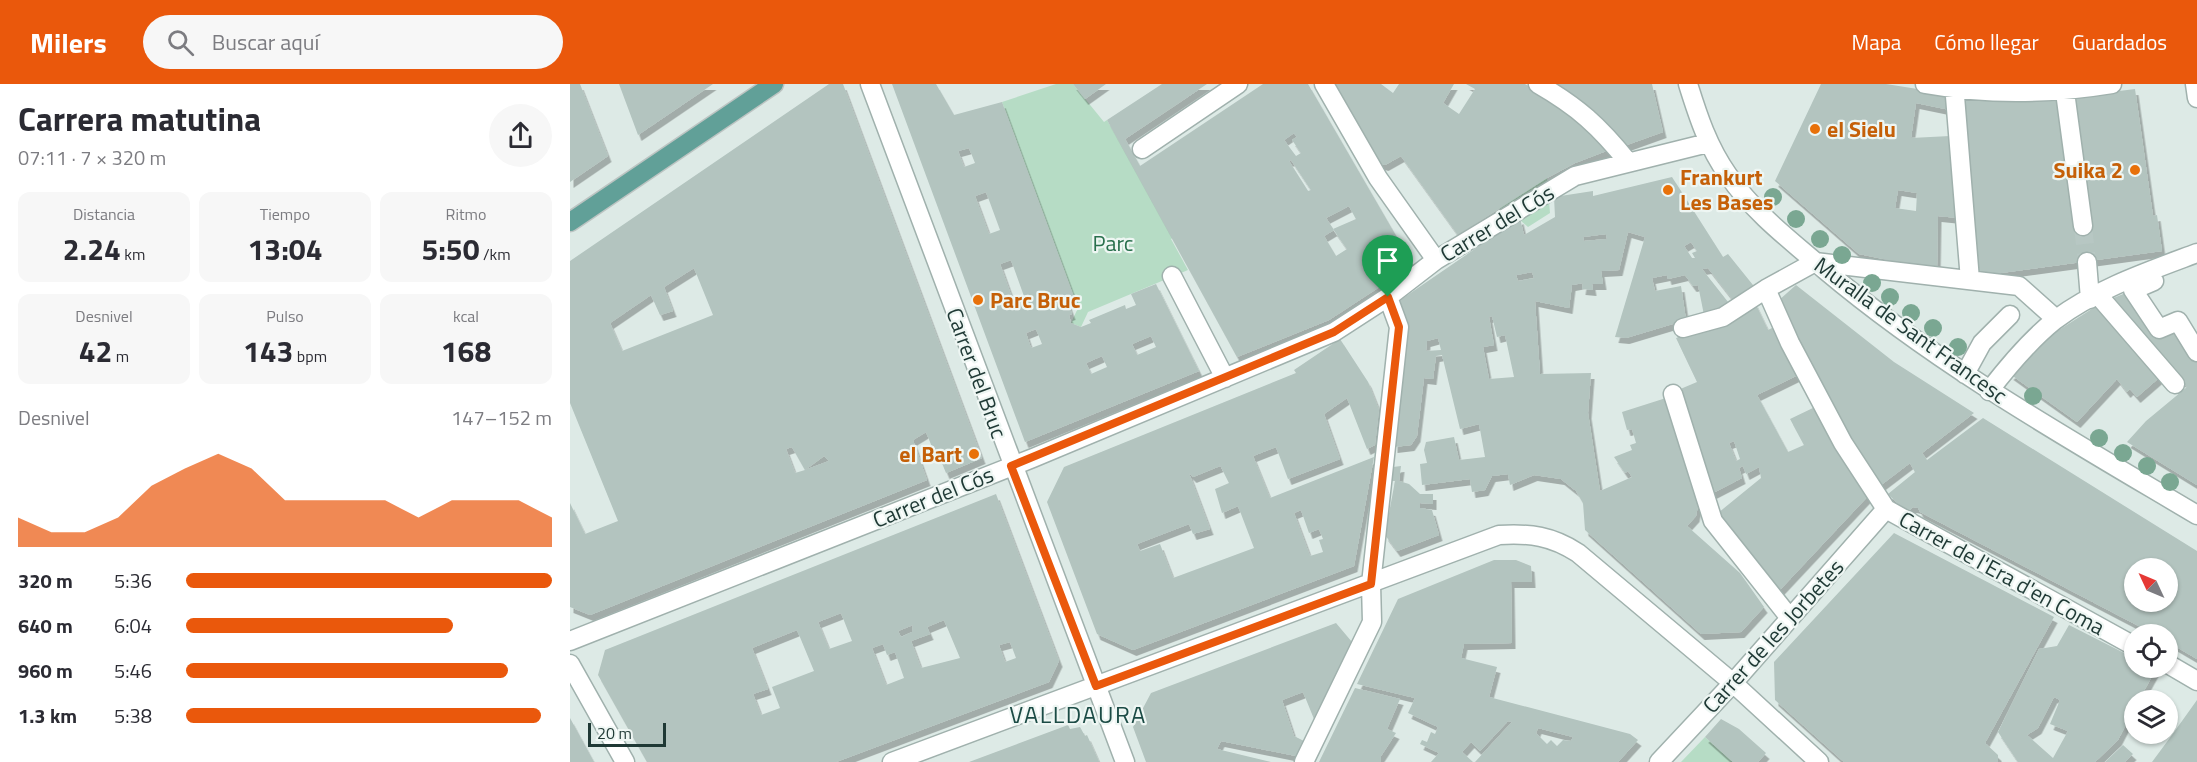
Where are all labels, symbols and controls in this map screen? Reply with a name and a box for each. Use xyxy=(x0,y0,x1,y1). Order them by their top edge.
search box xyxy=(143,15,563,69)
text: Milers xyxy=(30,21,107,64)
text: Buscar aquí xyxy=(212,25,319,59)
icon: search xyxy=(164,26,197,59)
text: Mapa xyxy=(1852,26,1901,58)
text: Cómo llegar xyxy=(1934,26,2039,58)
text: Guardados xyxy=(2072,26,2167,58)
text: Carrera matutina xyxy=(18,94,261,144)
button: share xyxy=(489,104,552,167)
place label: el Sielu xyxy=(1827,112,1896,146)
marker: el Sielu xyxy=(1808,122,1822,136)
text: 07:11 · 7 × 320 m xyxy=(18,142,166,173)
place label: Suika 2 xyxy=(2053,153,2123,187)
place label: Frankurt Les Bases xyxy=(1680,160,1773,219)
marker: Suika 2 xyxy=(2128,163,2142,177)
street label: Carrer del Cós xyxy=(1433,176,1561,270)
marker: Frankurt Les Bases xyxy=(1661,183,1675,197)
text: Distancia xyxy=(73,202,135,226)
text: Tiempo xyxy=(260,202,310,226)
text: Ritmo xyxy=(446,202,486,226)
text: 2.24 xyxy=(63,226,121,272)
text: 13:04 xyxy=(248,226,322,272)
text: 5:50 xyxy=(421,226,479,272)
park label: Parc xyxy=(1093,226,1133,260)
pin xyxy=(1362,235,1413,297)
text: km xyxy=(121,242,145,266)
text: /km xyxy=(479,242,511,266)
icon: arrive xyxy=(1371,244,1404,277)
street label: Muralla de Sant Francesc xyxy=(1807,248,2015,412)
place label: Parc Bruc xyxy=(990,283,1081,317)
marker: Parc Bruc xyxy=(971,293,985,307)
street label: Carrer del Bruc xyxy=(938,303,1016,443)
text: Desnivel xyxy=(75,304,133,328)
text: Pulso xyxy=(266,304,304,328)
text: kcal xyxy=(453,304,479,328)
text: 42 xyxy=(79,328,112,374)
text: 143 xyxy=(243,328,293,374)
text: 168 xyxy=(441,328,491,374)
text: m xyxy=(112,344,129,368)
text: bpm xyxy=(293,344,327,368)
text: Desnivel xyxy=(18,402,90,433)
text: 147–152 m xyxy=(451,402,552,433)
place label: el Bart xyxy=(899,437,962,471)
marker: el Bart xyxy=(967,447,981,461)
street label: Carrer del Cós xyxy=(867,457,999,537)
street label: Carrer de l'Era d'en Coma xyxy=(1893,502,2111,644)
street label: Carrer de les Jorbetes xyxy=(1694,551,1852,721)
north arrow xyxy=(2124,558,2178,612)
map controls xyxy=(2124,558,2178,744)
text: 320 m xyxy=(18,565,73,596)
text: 5:36 xyxy=(114,565,152,596)
text: 640 m xyxy=(18,610,73,641)
text: 6:04 xyxy=(114,610,152,641)
button: locate xyxy=(2124,624,2178,678)
text: 960 m xyxy=(18,655,73,686)
text: 5:46 xyxy=(114,655,152,686)
button: layers xyxy=(2124,690,2178,744)
district label: VALLDAURA xyxy=(1009,696,1147,732)
text: 1.3 km xyxy=(18,700,77,731)
text: 5:38 xyxy=(114,700,152,731)
scale bar xyxy=(588,720,666,748)
text: 20 m xyxy=(597,721,632,745)

